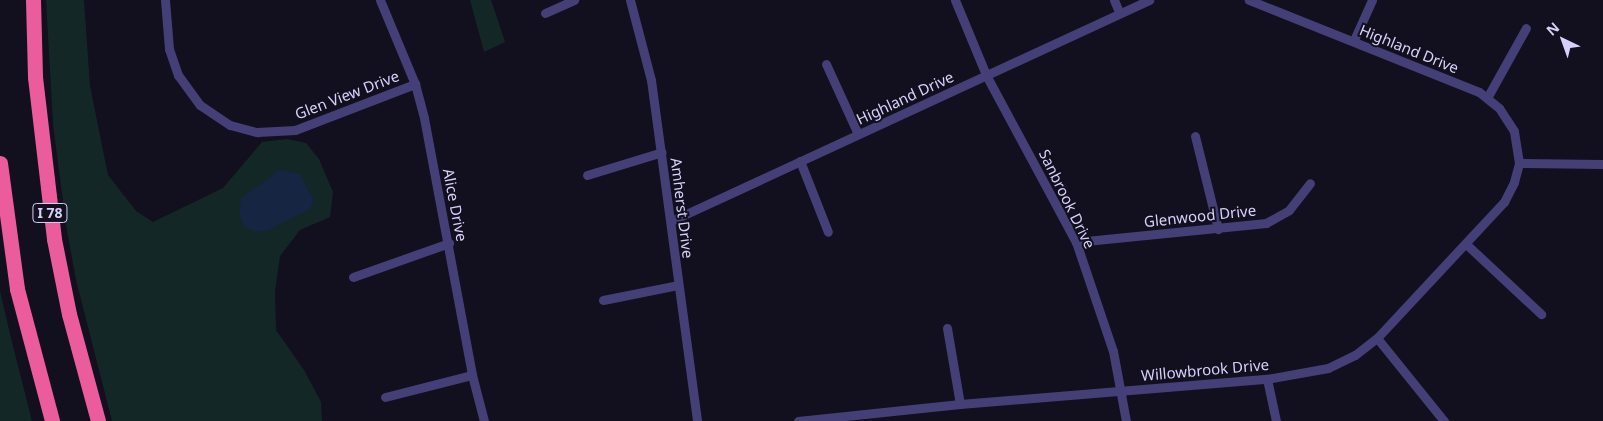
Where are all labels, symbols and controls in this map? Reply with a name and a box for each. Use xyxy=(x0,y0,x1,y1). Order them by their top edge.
north arrow xyxy=(1538,15,1588,65)
text: N xyxy=(1542,18,1563,39)
street label: Highland Drive xyxy=(1357,21,1461,77)
street label: Glen View Drive xyxy=(292,67,402,123)
street label: Highland Drive xyxy=(853,68,957,128)
street label: Sanbrook Drive xyxy=(1035,146,1099,252)
street label: Amherst Drive xyxy=(667,157,697,259)
street label: Alice Drive xyxy=(439,167,471,243)
street label: Glenwood Drive xyxy=(1143,201,1257,231)
road number: I 78 xyxy=(31,202,69,224)
street label: Willowbrook Drive xyxy=(1140,355,1270,385)

